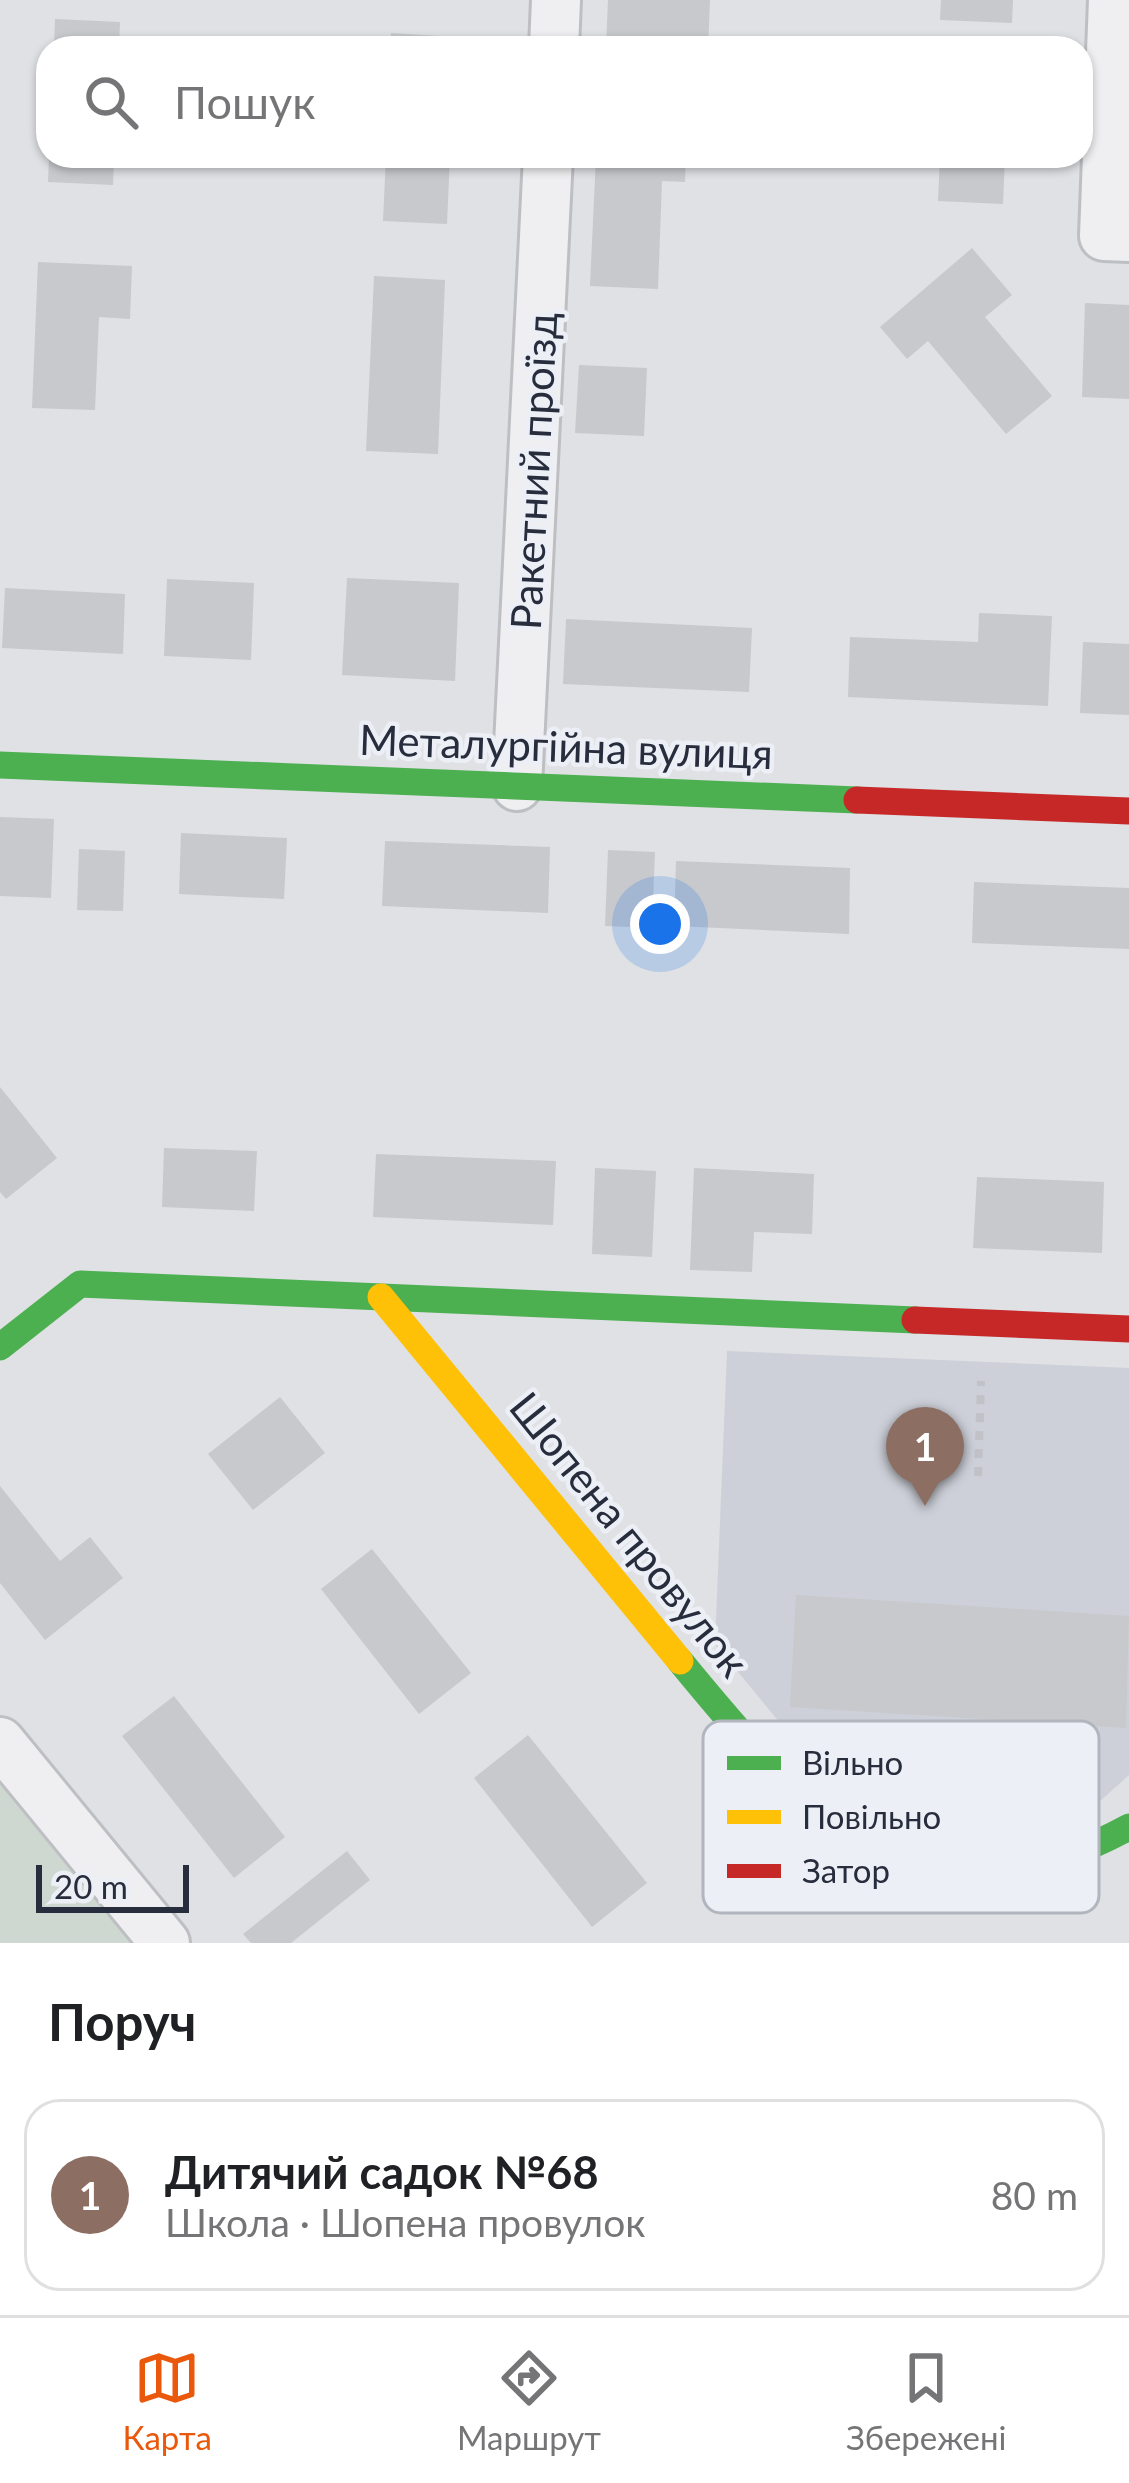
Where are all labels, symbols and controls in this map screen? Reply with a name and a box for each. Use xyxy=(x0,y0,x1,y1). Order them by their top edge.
search box xyxy=(36,36,1093,168)
icon: search xyxy=(78,69,144,135)
text: Пошук xyxy=(174,75,315,129)
street label: Ракетний проїзд xyxy=(500,311,566,631)
street label: Металургійна вулиця xyxy=(358,714,774,778)
your location xyxy=(630,894,690,954)
street label: Шопена провулок xyxy=(500,1382,760,1686)
pin: 1 xyxy=(886,1407,964,1506)
legend xyxy=(703,1721,1099,1913)
text: Вільно xyxy=(802,1742,903,1782)
text: Повільно xyxy=(802,1796,941,1836)
text: Затор xyxy=(802,1850,890,1890)
scale bar xyxy=(36,1859,189,1912)
text: 20 m xyxy=(54,1866,128,1906)
text: Поруч xyxy=(48,1991,197,2052)
text: Дитячий садок №68 xyxy=(165,2145,599,2199)
text: 1 xyxy=(79,2172,101,2218)
text: 80 m xyxy=(991,2172,1078,2218)
text: Школа · Шопена провулок xyxy=(165,2199,645,2245)
tab: Карта xyxy=(123,2345,212,2457)
tab: Маршрут xyxy=(457,2345,601,2457)
tab: Збережені xyxy=(846,2345,1006,2457)

